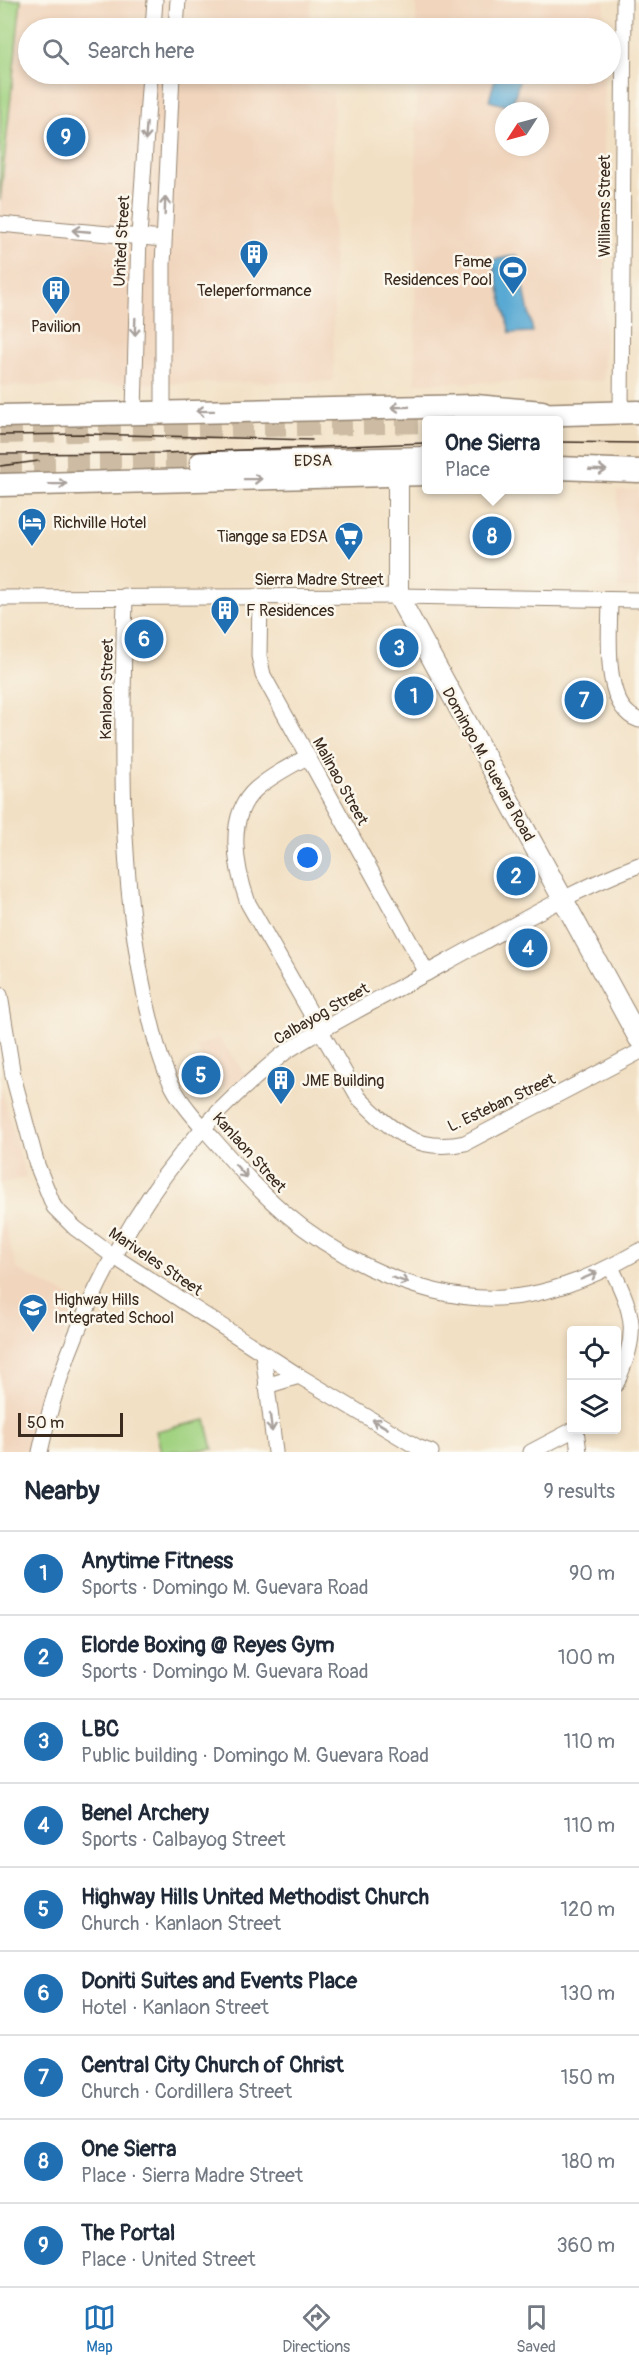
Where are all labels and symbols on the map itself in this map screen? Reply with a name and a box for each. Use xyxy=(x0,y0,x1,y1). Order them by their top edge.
north arrow xyxy=(495,102,549,156)
pin: 9 xyxy=(46,114,86,160)
one-way arrow xyxy=(140,121,151,141)
street label: Williams Street xyxy=(595,154,615,257)
street label: United Street xyxy=(110,194,134,287)
one-way arrow xyxy=(159,196,170,216)
one-way arrow xyxy=(71,225,91,236)
building icon: Teleperformance xyxy=(238,238,270,280)
place label: Fame Residences Pool xyxy=(384,252,492,290)
sports icon: Fame Residences Pool xyxy=(497,254,529,296)
building icon: Pavilion xyxy=(40,274,72,316)
place label: Teleperformance xyxy=(197,281,311,301)
one-way arrow xyxy=(129,316,140,336)
place label: Pavilion xyxy=(31,317,81,337)
one-way arrow xyxy=(390,402,410,413)
one-way arrow xyxy=(195,405,215,416)
street label: EDSA xyxy=(294,451,332,471)
one-way arrow xyxy=(588,464,608,475)
one-way arrow xyxy=(243,473,263,484)
one-way arrow xyxy=(48,478,68,489)
hotel icon: Richville Hotel xyxy=(16,506,48,548)
place label: Richville Hotel xyxy=(53,513,147,533)
pin: 8 xyxy=(472,514,512,558)
supermarket icon: Tiangge sa EDSA xyxy=(333,520,365,562)
place label: Tiangge sa EDSA xyxy=(217,527,328,547)
street label: Sierra Madre Street xyxy=(254,570,384,590)
building icon: F Residences xyxy=(209,594,241,636)
place label: F Residences xyxy=(246,601,334,621)
pin: 6 xyxy=(124,616,164,662)
pin: 3 xyxy=(380,626,418,670)
street label: Kanlaon Street xyxy=(96,638,118,740)
pin: 1 xyxy=(394,674,434,718)
pin: 7 xyxy=(564,678,604,722)
street label: Domingo M. Guevara Road xyxy=(437,684,539,845)
street label: Malinao Street xyxy=(308,734,373,829)
your location xyxy=(293,843,322,872)
pin: 2 xyxy=(496,854,536,898)
pin: 4 xyxy=(508,926,548,970)
street label: Calbayog Street xyxy=(270,978,373,1049)
pin: 5 xyxy=(182,1052,220,1098)
building icon: JME Building xyxy=(265,1064,297,1106)
street label: L. Esteban Street xyxy=(444,1069,559,1137)
place label: JME Building xyxy=(302,1071,384,1091)
street label: Kanlaon Street xyxy=(208,1108,291,1197)
one-way arrow xyxy=(234,1163,248,1178)
street label: Mariveles Street xyxy=(105,1223,207,1301)
one-way arrow xyxy=(579,1270,597,1281)
one-way arrow xyxy=(390,1275,409,1286)
place label: Highway Hills Integrated School xyxy=(54,1290,174,1328)
school or university icon: Highway Hills Integrated School xyxy=(17,1292,49,1334)
scale bar xyxy=(18,1410,123,1438)
one-way arrow xyxy=(266,1413,277,1433)
one-way arrow xyxy=(372,1418,389,1430)

